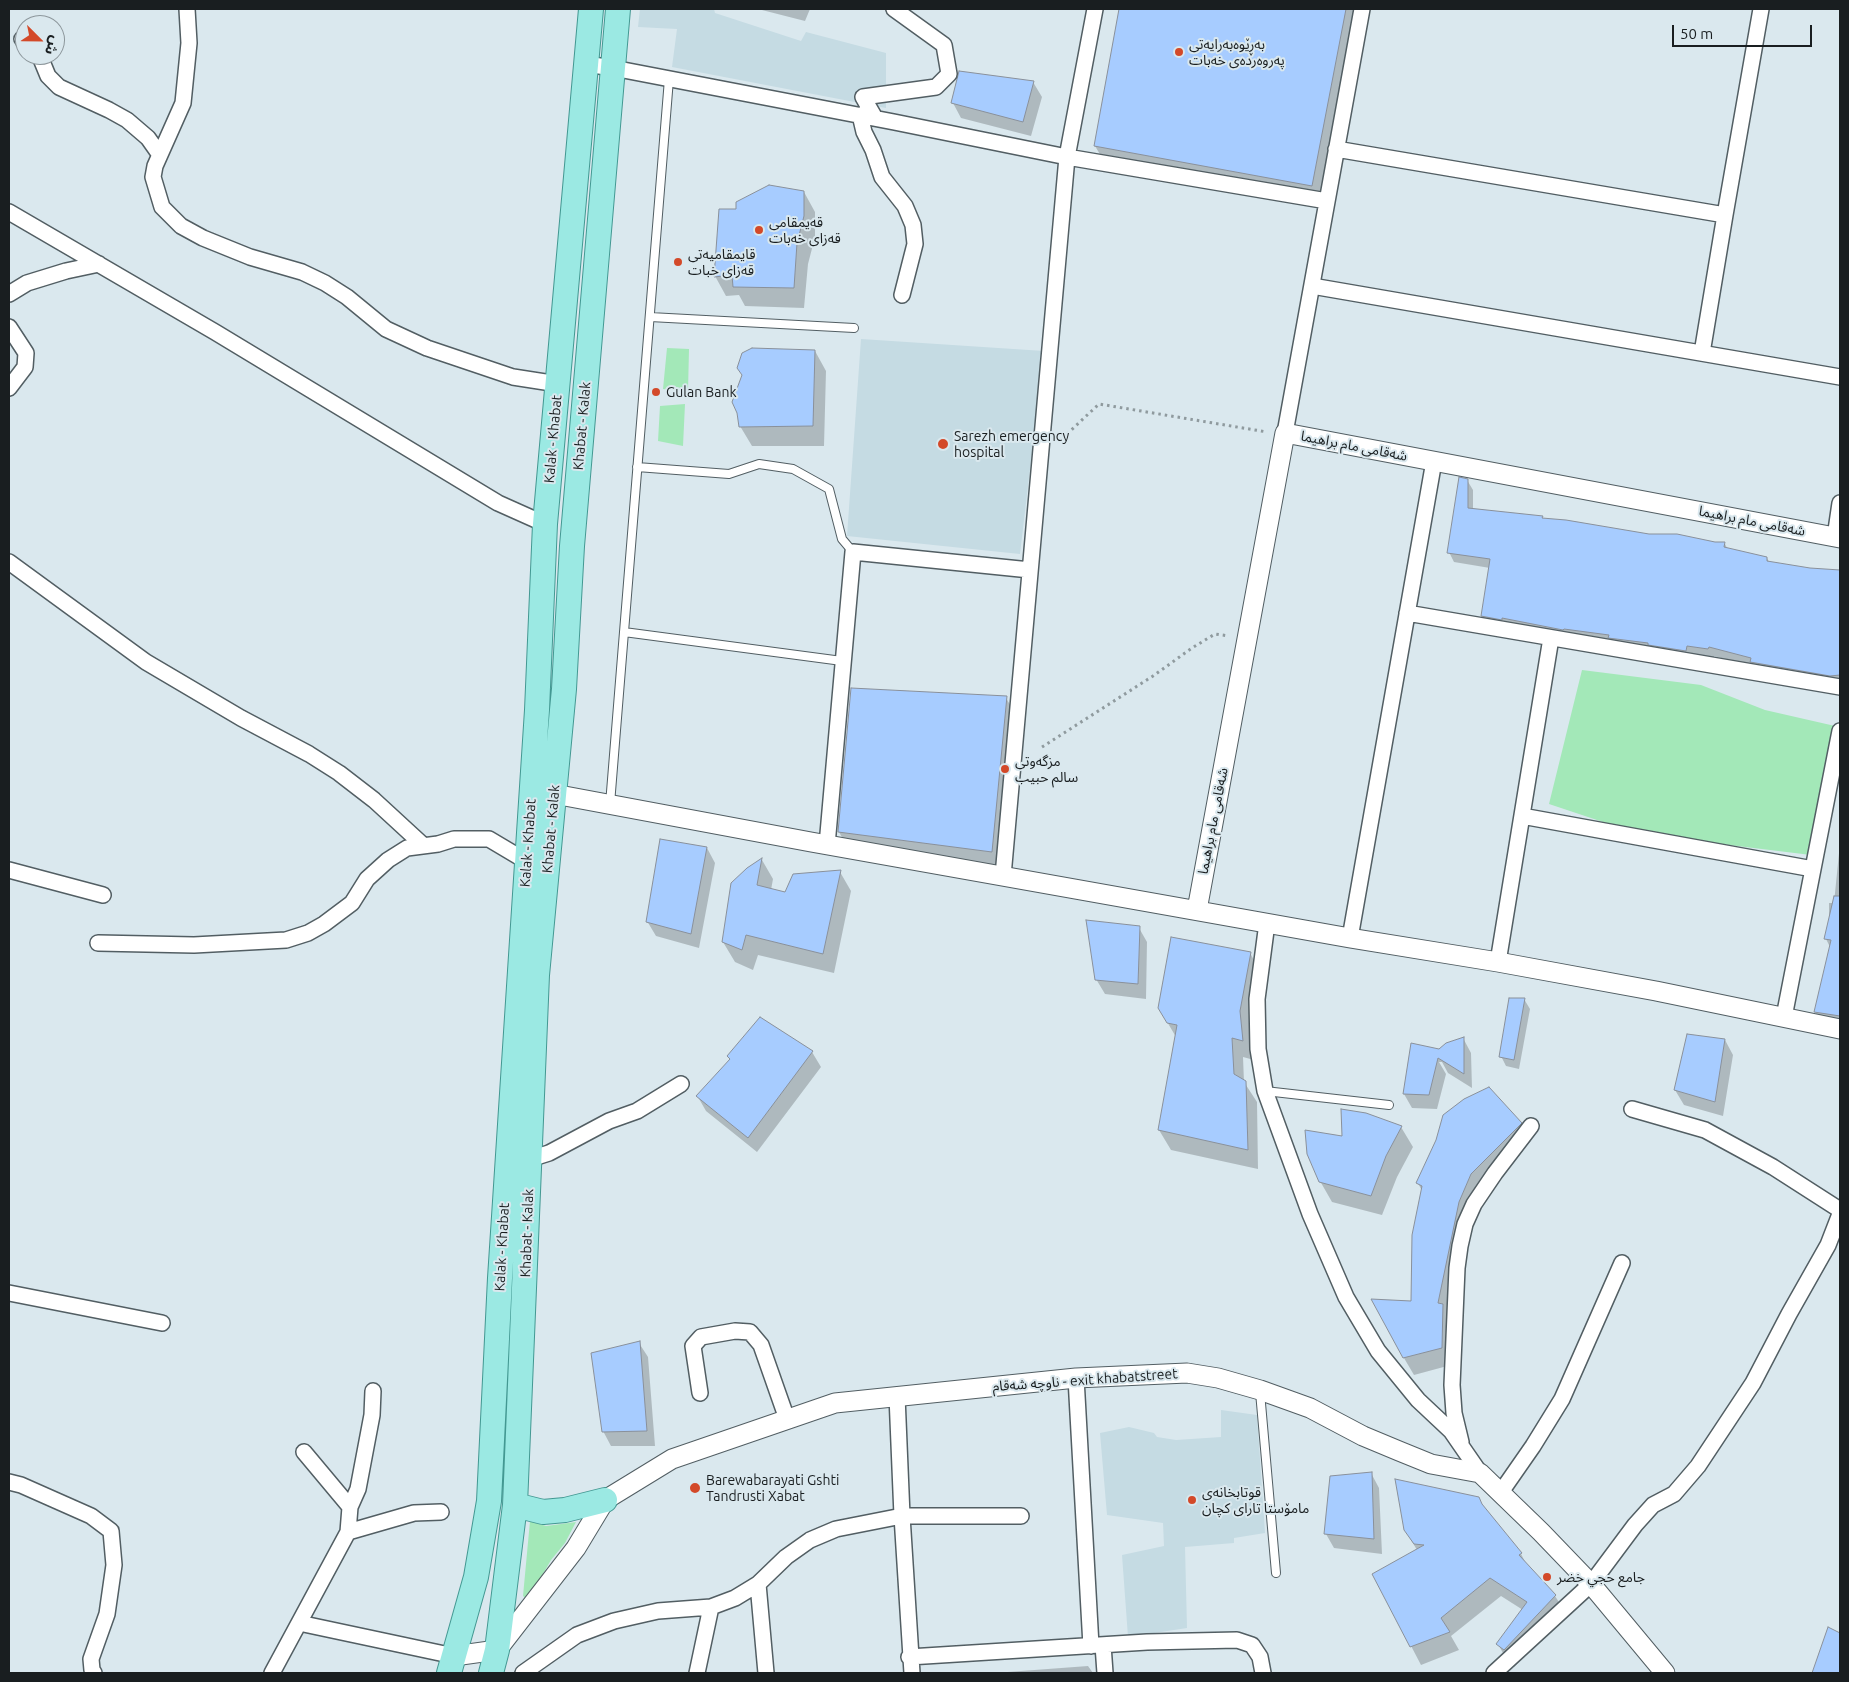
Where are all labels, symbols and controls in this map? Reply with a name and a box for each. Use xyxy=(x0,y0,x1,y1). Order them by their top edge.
north arrow xyxy=(15,15,65,65)
scale bar xyxy=(1674,15,1814,47)
text: 50 m xyxy=(1680,25,1713,42)
text: ش xyxy=(42,34,64,57)
place label: بەڕێوەبەرایەتی پەروەردەی خەبات xyxy=(1189,36,1285,68)
marker: بەڕێوەبەرایەتی پەروەردەی خەبات xyxy=(1173,46,1185,58)
place label: قەیمقامی قەزای خەبات xyxy=(769,214,841,246)
marker: قەیمقامی قەزای خەبات xyxy=(753,224,765,236)
place label: قایمقامیەتى قەزای خبات xyxy=(688,246,755,278)
marker: قایمقامیەتى قەزای خبات xyxy=(672,256,684,268)
street label: Khabat - Kalak xyxy=(570,381,594,471)
place label: Gulan Bank xyxy=(666,384,737,400)
marker: Gulan Bank xyxy=(650,386,662,398)
street label: Kalak - Khabat xyxy=(541,394,565,484)
street label: شەقامی مام براهیما xyxy=(1299,427,1409,465)
place label: Sarezh emergency hospital xyxy=(954,428,1069,461)
marker: Sarezh emergency hospital xyxy=(936,437,950,451)
street label: شەقامی مام براهیما xyxy=(1697,502,1807,540)
place label: مزگەوتی سالم حبیب xyxy=(1015,753,1078,786)
marker: مزگەوتی سالم حبیب xyxy=(999,763,1011,775)
street label: شەقامی مام براهیما xyxy=(1194,766,1232,876)
street label: Khabat - Kalak xyxy=(539,784,563,874)
street label: Kalak - Khabat xyxy=(517,798,539,888)
street label: Khabat - Kalak xyxy=(517,1188,537,1278)
street label: Kalak - Khabat xyxy=(491,1202,513,1292)
street label: ناوچە شەقام - exit khabatstreet xyxy=(992,1365,1178,1395)
place label: Barewabarayati Gshti Tandrusti Xabat xyxy=(706,1472,839,1504)
marker: Barewabarayati Gshti Tandrusti Xabat xyxy=(688,1481,702,1495)
place label: قوتابخانەی مامۆستا تارای کچان xyxy=(1202,1484,1309,1516)
marker: قوتابخانەی مامۆستا تارای کچان xyxy=(1186,1494,1198,1506)
place label: جامع حجي خضر xyxy=(1557,1569,1645,1585)
marker: جامع حجي خضر xyxy=(1541,1571,1553,1583)

